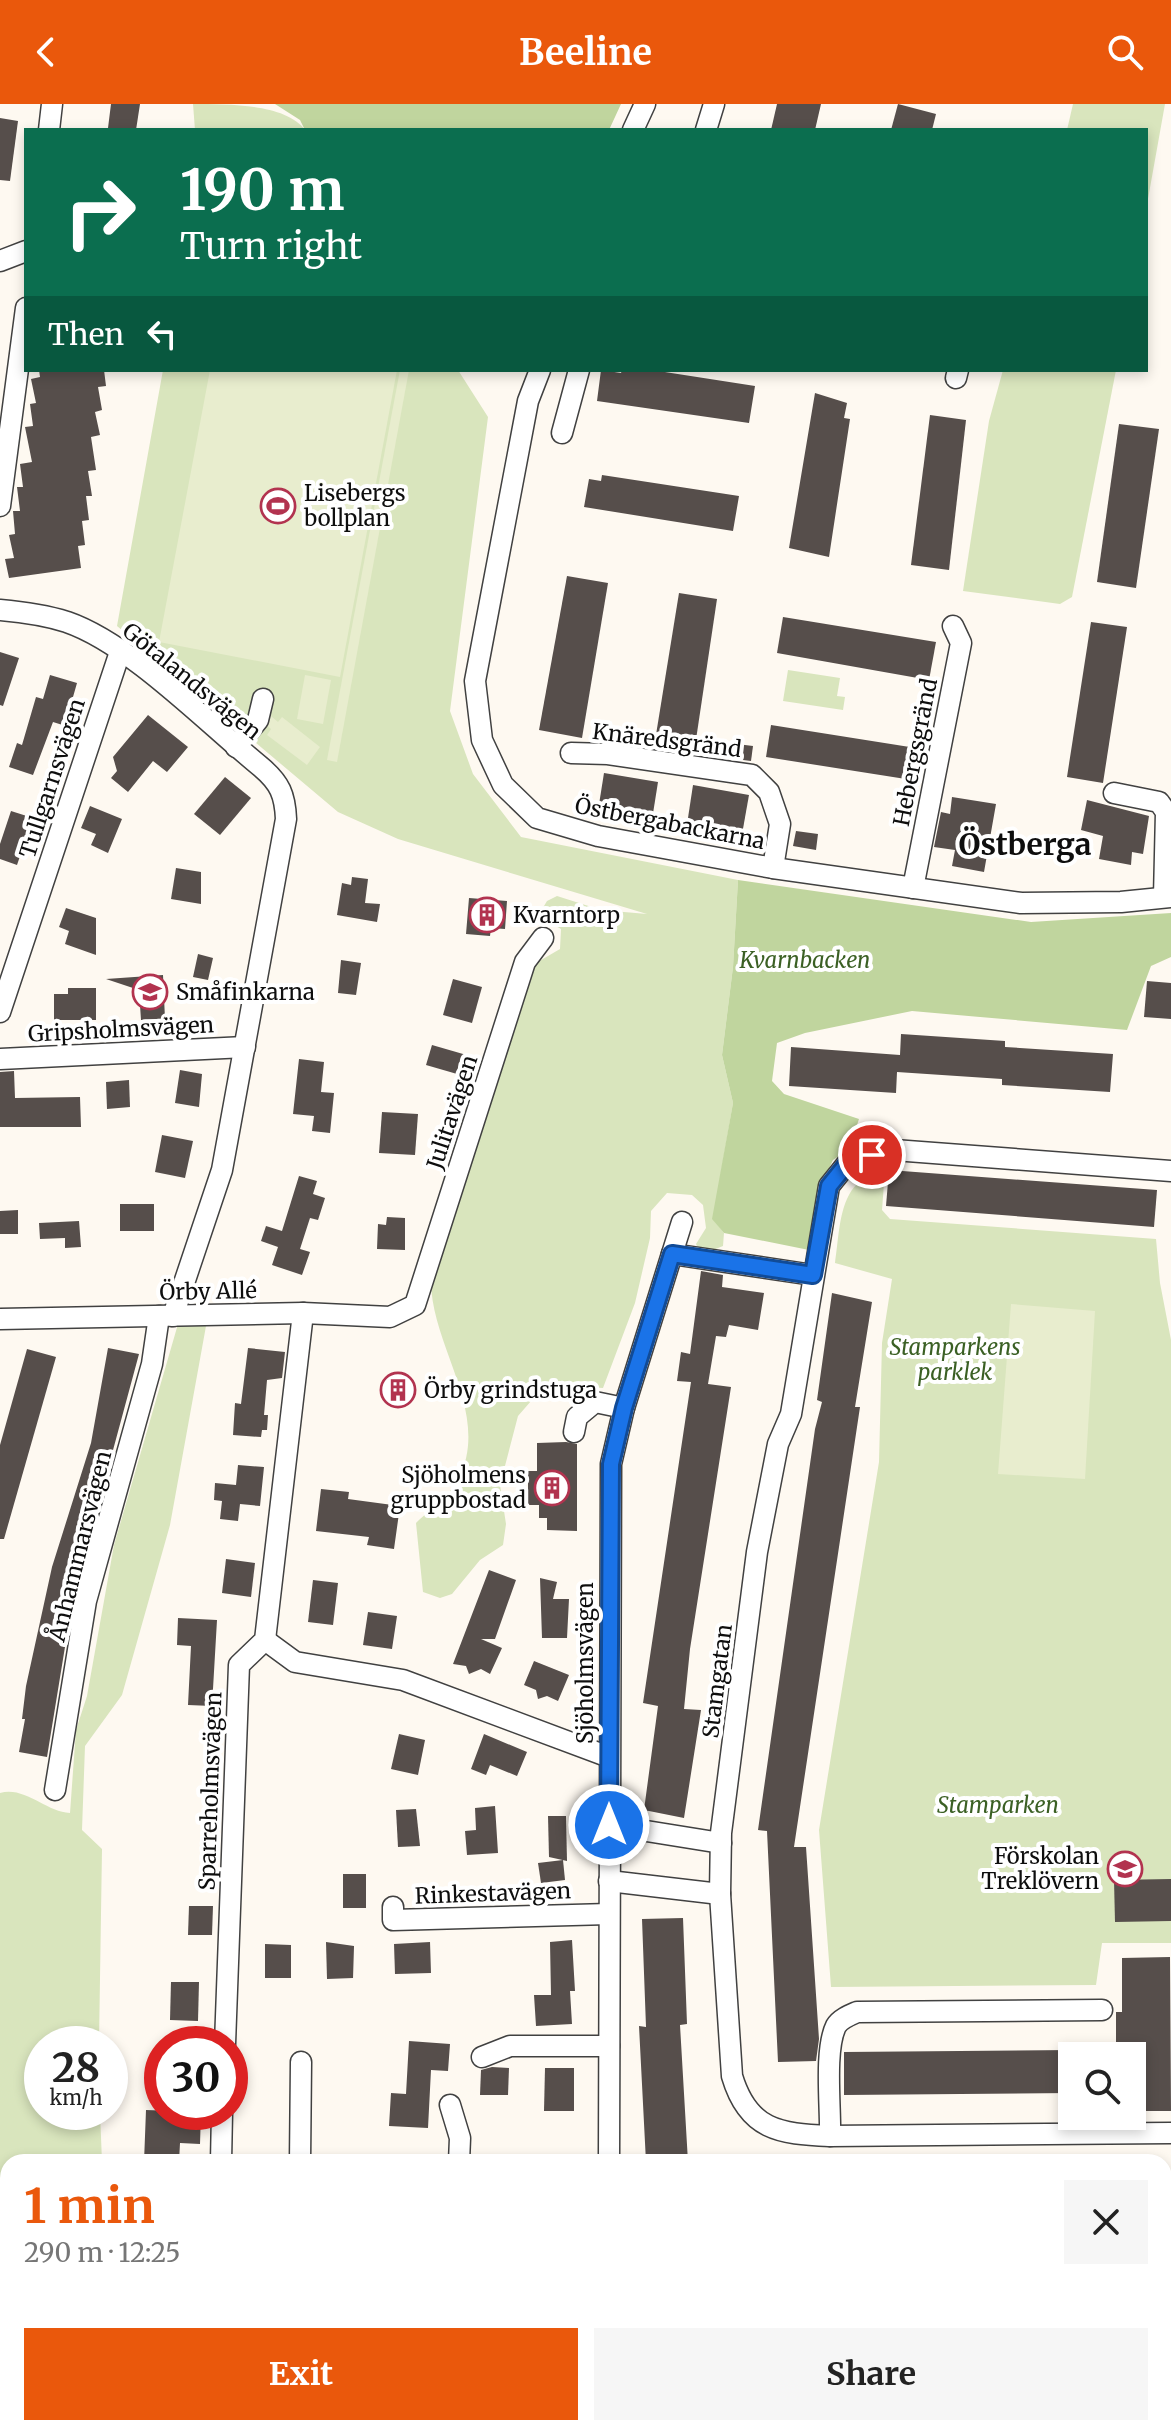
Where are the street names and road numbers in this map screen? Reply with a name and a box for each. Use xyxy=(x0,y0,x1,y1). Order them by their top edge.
street label: Götalandsvägen xyxy=(117,616,267,746)
street label: Hebergsgränd xyxy=(887,676,943,828)
street label: Tullgarnsvägen xyxy=(13,694,91,861)
street label: Knäredsgränd xyxy=(591,717,743,763)
street label: Östbergabackarna xyxy=(573,791,768,855)
street label: Gripsholmsvägen xyxy=(27,1010,215,1048)
street label: Julitavägen xyxy=(420,1051,484,1174)
street label: Örby Allé xyxy=(159,1276,257,1306)
street label: Ånhammarsvägen xyxy=(41,1447,117,1645)
street label: Sjöholmsvägen xyxy=(571,1582,599,1744)
street label: Stamgatan xyxy=(696,1622,738,1740)
street label: Sparreholmsvägen xyxy=(193,1691,227,1891)
street label: Rinkestavägen xyxy=(414,1876,572,1910)

